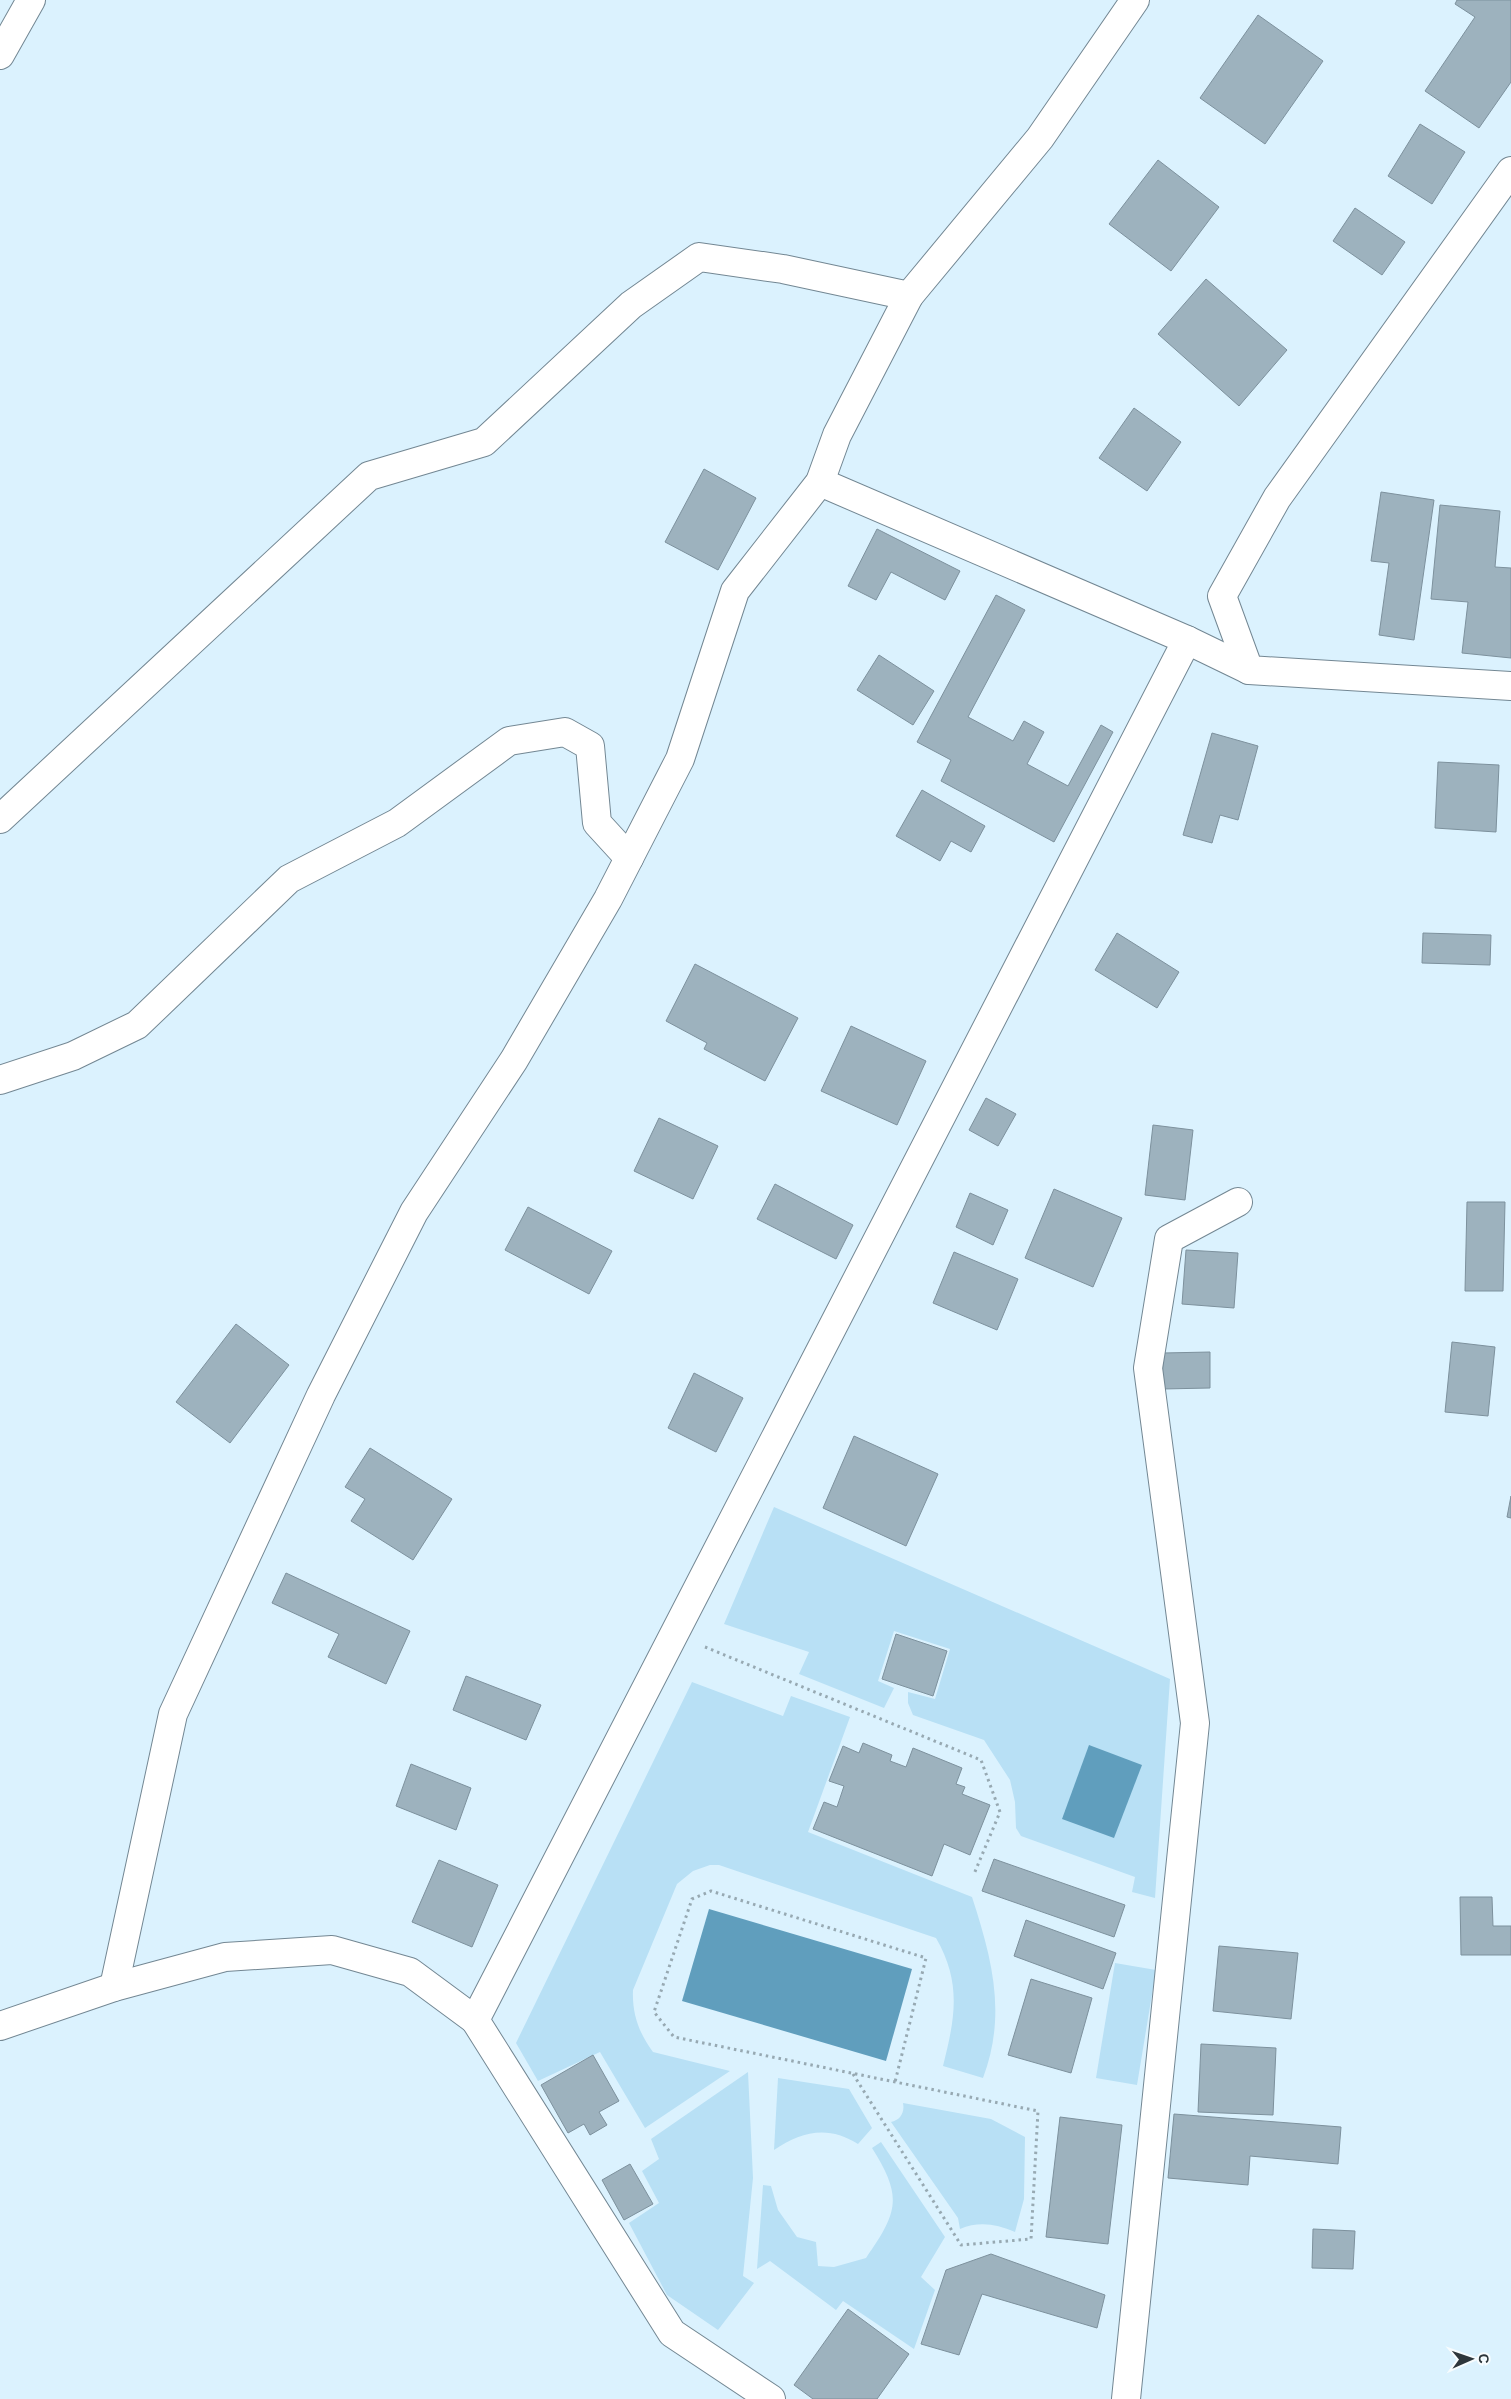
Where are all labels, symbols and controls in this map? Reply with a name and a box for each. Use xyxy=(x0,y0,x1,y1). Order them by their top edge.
north arrow xyxy=(1446,2334,1496,2384)
text: С xyxy=(1476,2353,1492,2364)

